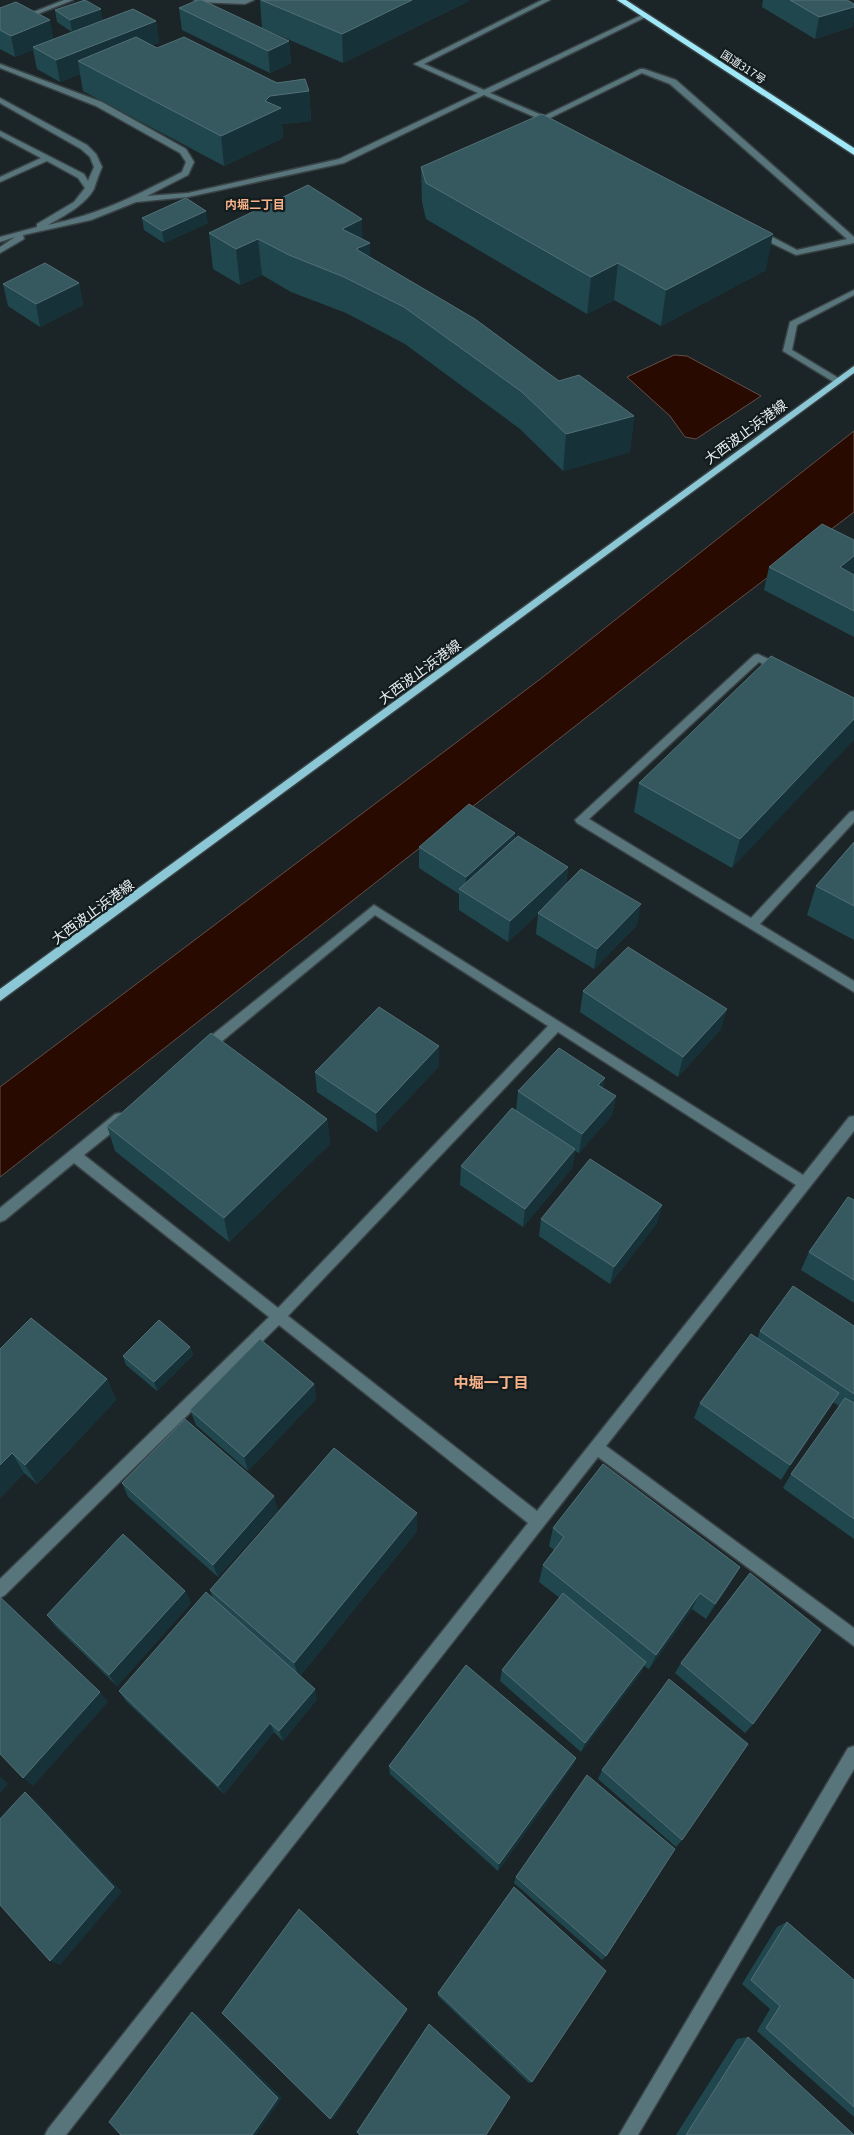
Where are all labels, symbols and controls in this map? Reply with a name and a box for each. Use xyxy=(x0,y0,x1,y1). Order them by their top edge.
street label: 国道317号 xyxy=(718,45,770,87)
district label: 内堀二丁目 xyxy=(225,195,285,212)
street label: 大西波止浜港線 xyxy=(699,394,791,468)
street label: 大西波止浜港線 xyxy=(373,634,465,708)
street label: 大西波止浜港線 xyxy=(46,874,138,948)
district label: 中堀一丁目 xyxy=(453,1371,529,1392)

